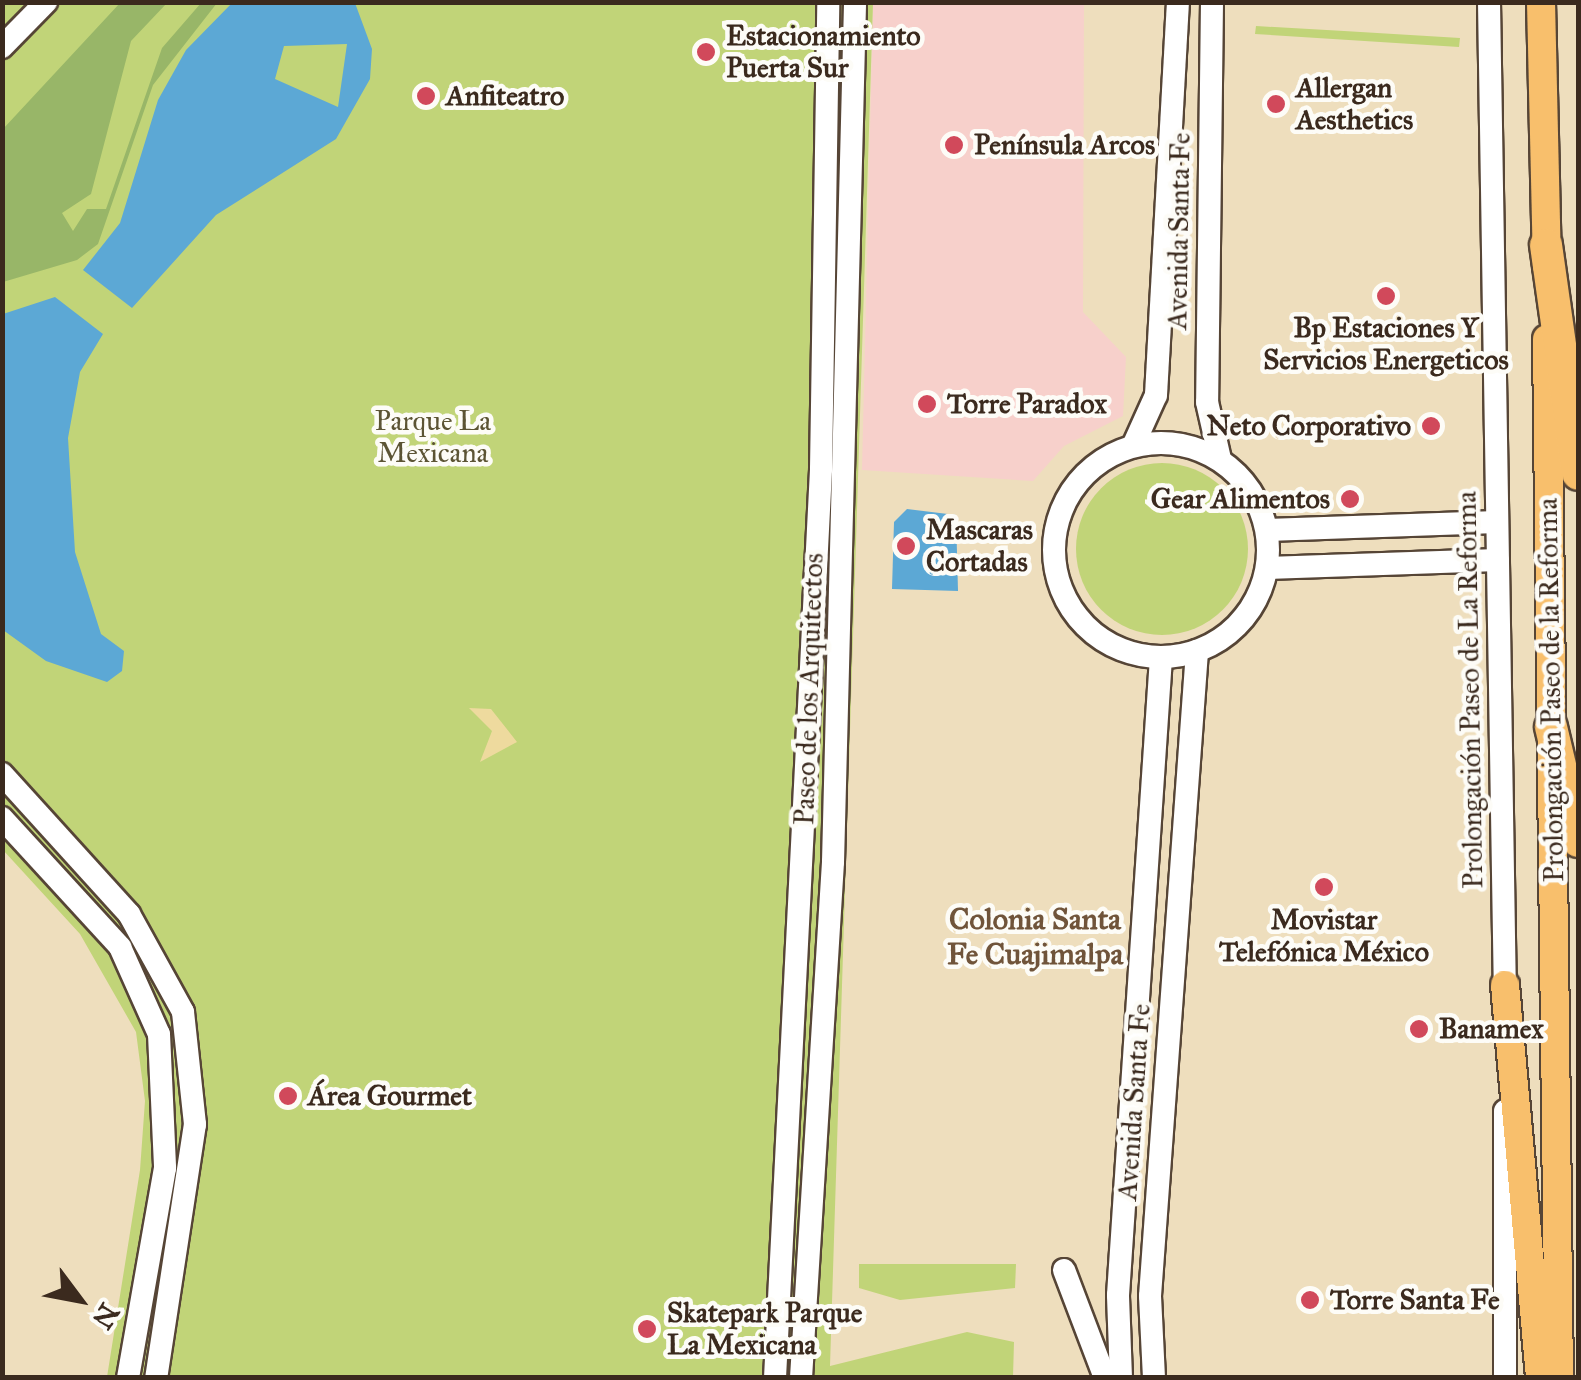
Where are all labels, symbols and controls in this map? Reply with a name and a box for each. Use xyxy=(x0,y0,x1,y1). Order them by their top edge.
place label: Estacionamiento Puerta Sur xyxy=(726,19,921,85)
marker: Estacionamiento Puerta Sur xyxy=(695,41,717,63)
place label: Allergan Aesthetics xyxy=(1296,71,1413,137)
place label: Anfiteatro xyxy=(446,79,564,113)
marker: Anfiteatro xyxy=(415,85,437,107)
marker: Allergan Aesthetics xyxy=(1265,93,1287,115)
place label: Península Arcos xyxy=(974,128,1155,162)
street label: Avenida Santa Fe xyxy=(1160,132,1198,330)
marker: Península Arcos xyxy=(943,134,965,156)
marker: Bp Estaciones Y Servicios Energeticos xyxy=(1375,285,1397,307)
place label: Bp Estaciones Y Servicios Energeticos xyxy=(1263,311,1509,377)
place label: Torre Paradox xyxy=(947,387,1107,421)
marker: Torre Paradox xyxy=(916,393,938,415)
park label: Parque La Mexicana xyxy=(375,404,491,470)
place label: Neto Corporativo xyxy=(1207,409,1411,443)
marker: Neto Corporativo xyxy=(1420,415,1442,437)
place label: Gear Alimentos xyxy=(1151,482,1330,516)
marker: Gear Alimentos xyxy=(1339,488,1361,510)
street label: Prolongación Paseo de La Reforma xyxy=(1450,491,1490,889)
street label: Prolongación Paseo de la Reforma xyxy=(1531,498,1571,882)
place label: Mascaras Cortadas xyxy=(926,513,1033,579)
marker: Mascaras Cortadas xyxy=(895,535,917,557)
street label: Paseo de los Arquitectos xyxy=(787,552,831,826)
marker: Movistar Telefónica México xyxy=(1313,876,1335,898)
district label: Colonia Santa Fe Cuajimalpa xyxy=(947,901,1123,972)
place label: Movistar Telefónica México xyxy=(1219,903,1429,969)
street label: Avenida Santa Fe xyxy=(1110,1002,1158,1202)
place label: Banamex xyxy=(1439,1012,1544,1046)
marker: Banamex xyxy=(1408,1018,1430,1040)
place label: Área Gourmet xyxy=(308,1079,472,1113)
marker: Área Gourmet xyxy=(277,1085,299,1107)
north arrow xyxy=(30,1250,130,1350)
place label: Torre Santa Fe xyxy=(1330,1283,1500,1317)
marker: Torre Santa Fe xyxy=(1299,1289,1321,1311)
place label: Skatepark Parque La Mexicana xyxy=(667,1296,862,1362)
text: N xyxy=(85,1297,127,1336)
marker: Skatepark Parque La Mexicana xyxy=(636,1318,658,1340)

